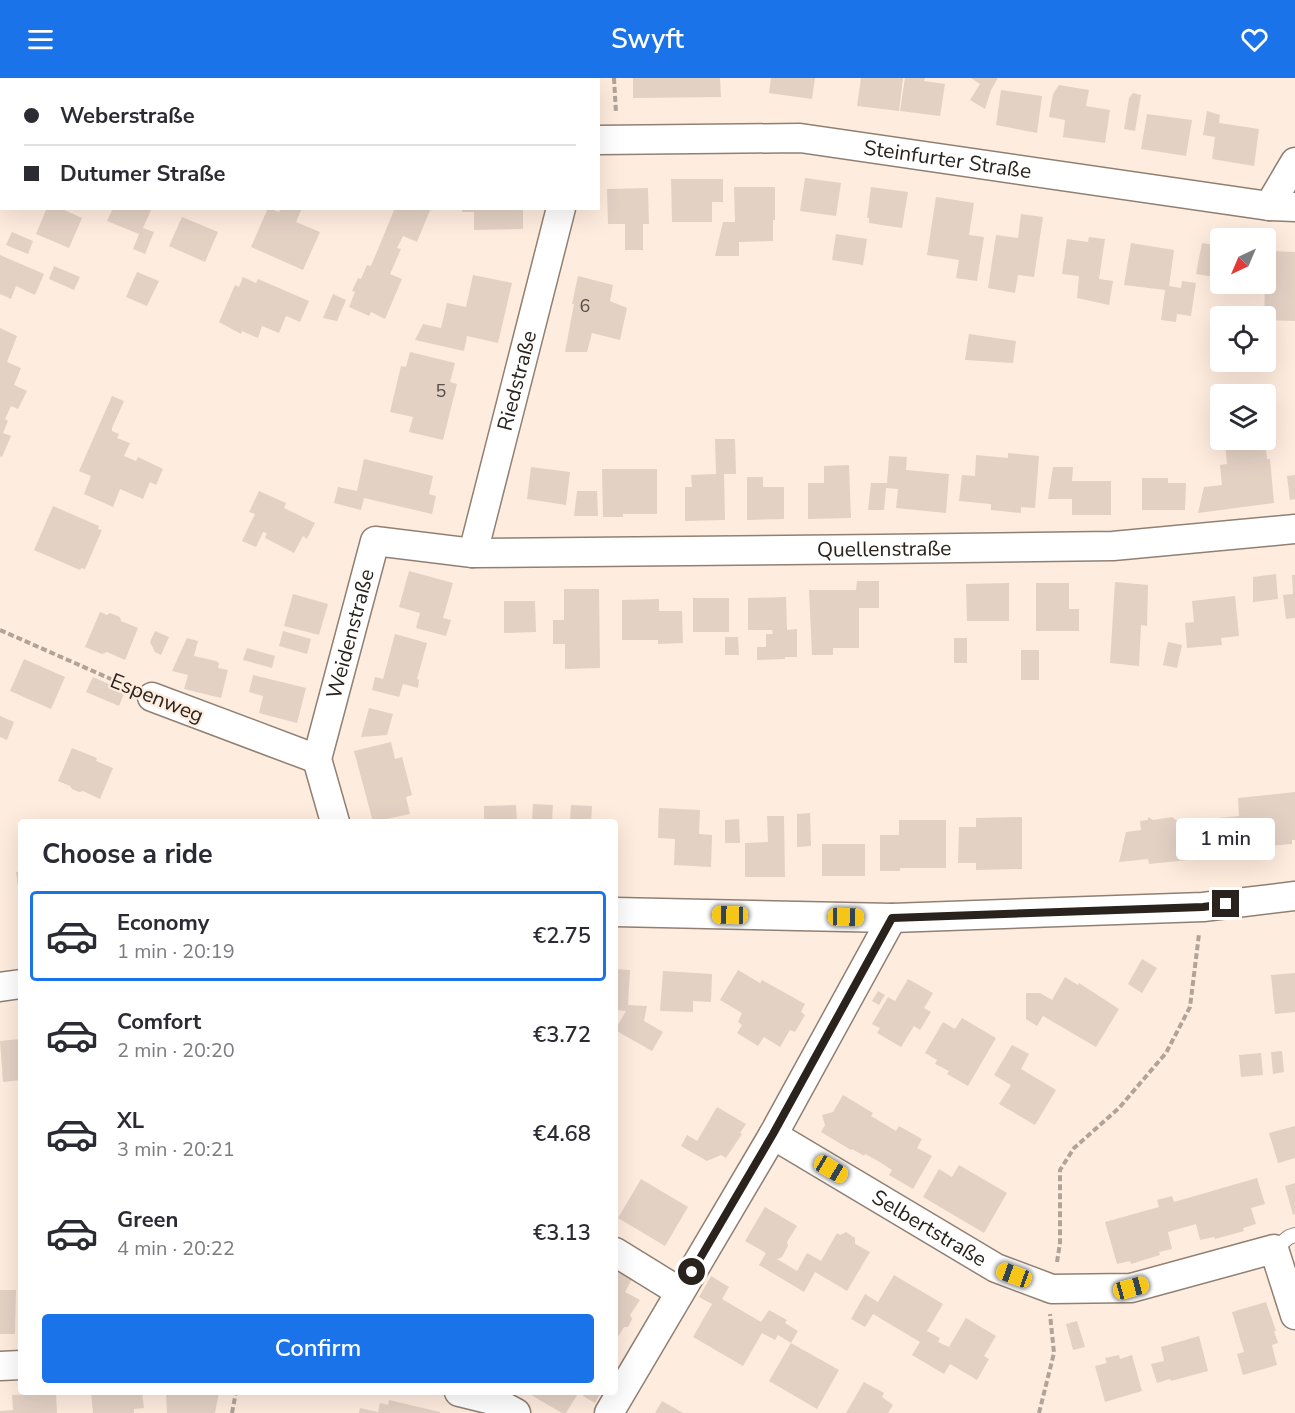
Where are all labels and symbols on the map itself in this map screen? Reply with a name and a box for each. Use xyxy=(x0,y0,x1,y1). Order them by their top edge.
street label: Steinfurter Straße xyxy=(862,133,1033,185)
north arrow xyxy=(1210,228,1276,294)
house number: 6 xyxy=(580,294,590,318)
street label: Riedstraße xyxy=(491,327,543,434)
house number: 5 xyxy=(436,379,446,403)
street label: Quellenstraße xyxy=(817,534,952,564)
street label: Weidenstraße xyxy=(320,566,381,702)
street label: Espenweg xyxy=(106,667,208,729)
callout: 1 min xyxy=(1176,817,1276,859)
route end xyxy=(1212,890,1239,917)
car xyxy=(712,906,748,924)
car xyxy=(828,908,864,926)
car xyxy=(811,1152,851,1186)
street label: Selbertstraße xyxy=(867,1183,992,1273)
route start xyxy=(678,1258,705,1285)
car xyxy=(994,1260,1034,1290)
car xyxy=(1111,1275,1151,1301)

